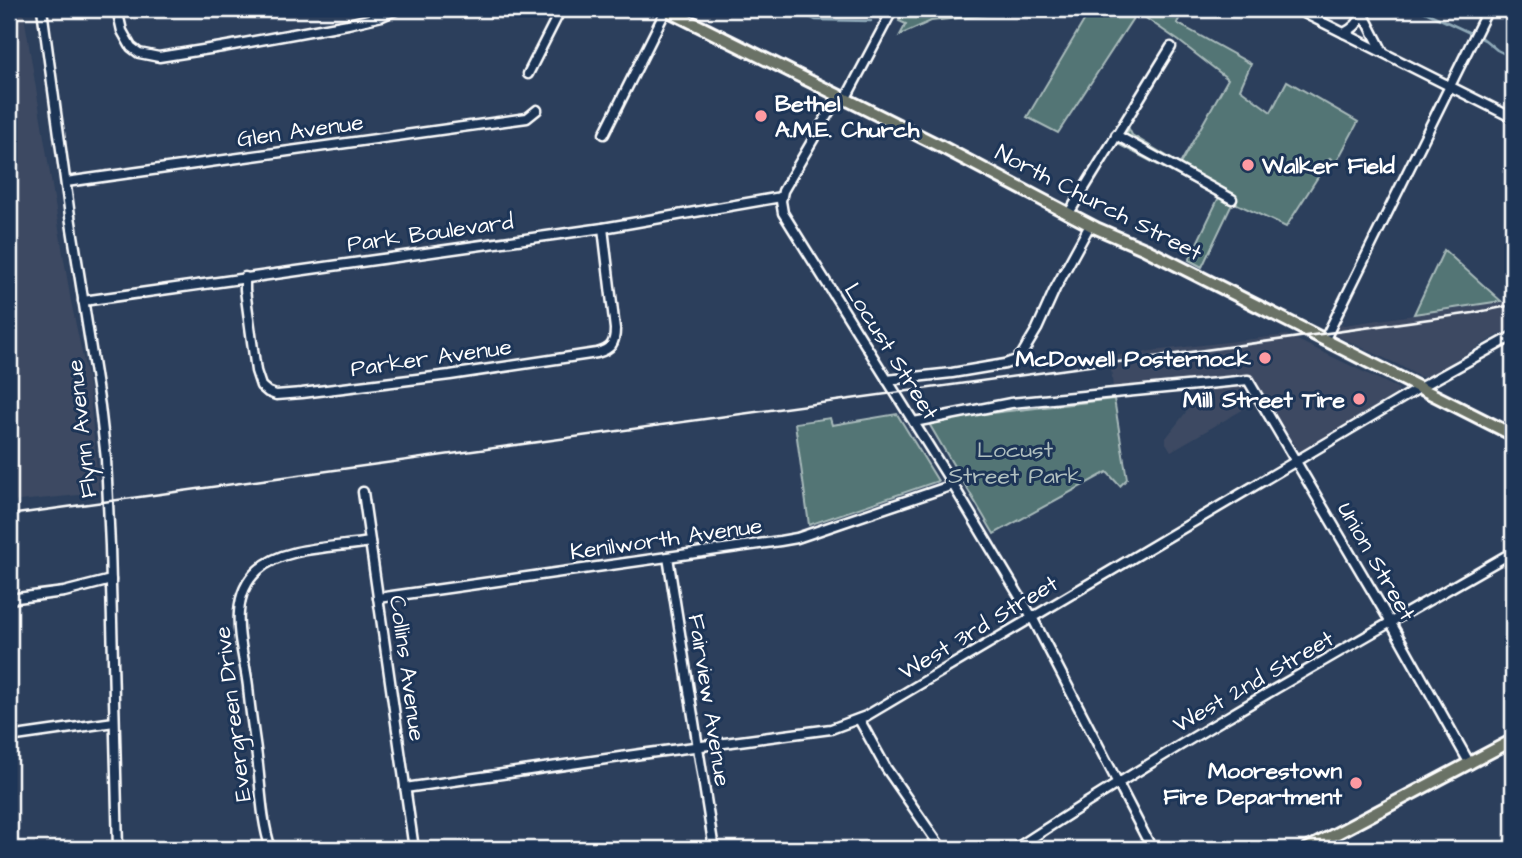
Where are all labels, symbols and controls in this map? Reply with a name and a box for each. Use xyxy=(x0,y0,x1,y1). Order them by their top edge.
place label: Bethel A.M.E. Church xyxy=(775,88,920,146)
street label: Glen Avenue xyxy=(235,106,365,156)
marker: Bethel A.M.E. Church xyxy=(753,108,769,124)
street label: North Church Street xyxy=(990,137,1208,269)
place label: Walker Field xyxy=(1261,150,1395,182)
marker: Walker Field xyxy=(1240,157,1256,173)
street label: Park Boulevard xyxy=(345,205,516,260)
street label: Locust Street xyxy=(836,277,946,427)
street label: Parker Avenue xyxy=(349,331,514,385)
place label: McDowell Posternock xyxy=(1015,343,1252,375)
marker: McDowell Posternock xyxy=(1257,350,1273,366)
street label: Flynn Avenue xyxy=(59,358,106,500)
place label: Mill Street Tire xyxy=(1183,384,1346,416)
marker: Mill Street Tire xyxy=(1351,391,1367,407)
park label: Locust Street Park xyxy=(948,434,1082,492)
street label: Union Street xyxy=(1329,496,1423,627)
street label: Kenilworth Avenue xyxy=(568,510,764,568)
street label: West 3rd Street xyxy=(893,567,1065,688)
street label: Collins Avenue xyxy=(381,593,433,743)
street label: Fairview Avenue xyxy=(680,612,738,789)
street label: West 2nd Street xyxy=(1167,622,1340,741)
street label: Evergreen Drive xyxy=(206,624,261,803)
place label: Moorestown Fire Department xyxy=(1163,755,1343,813)
marker: Moorestown Fire Department xyxy=(1348,775,1364,791)

